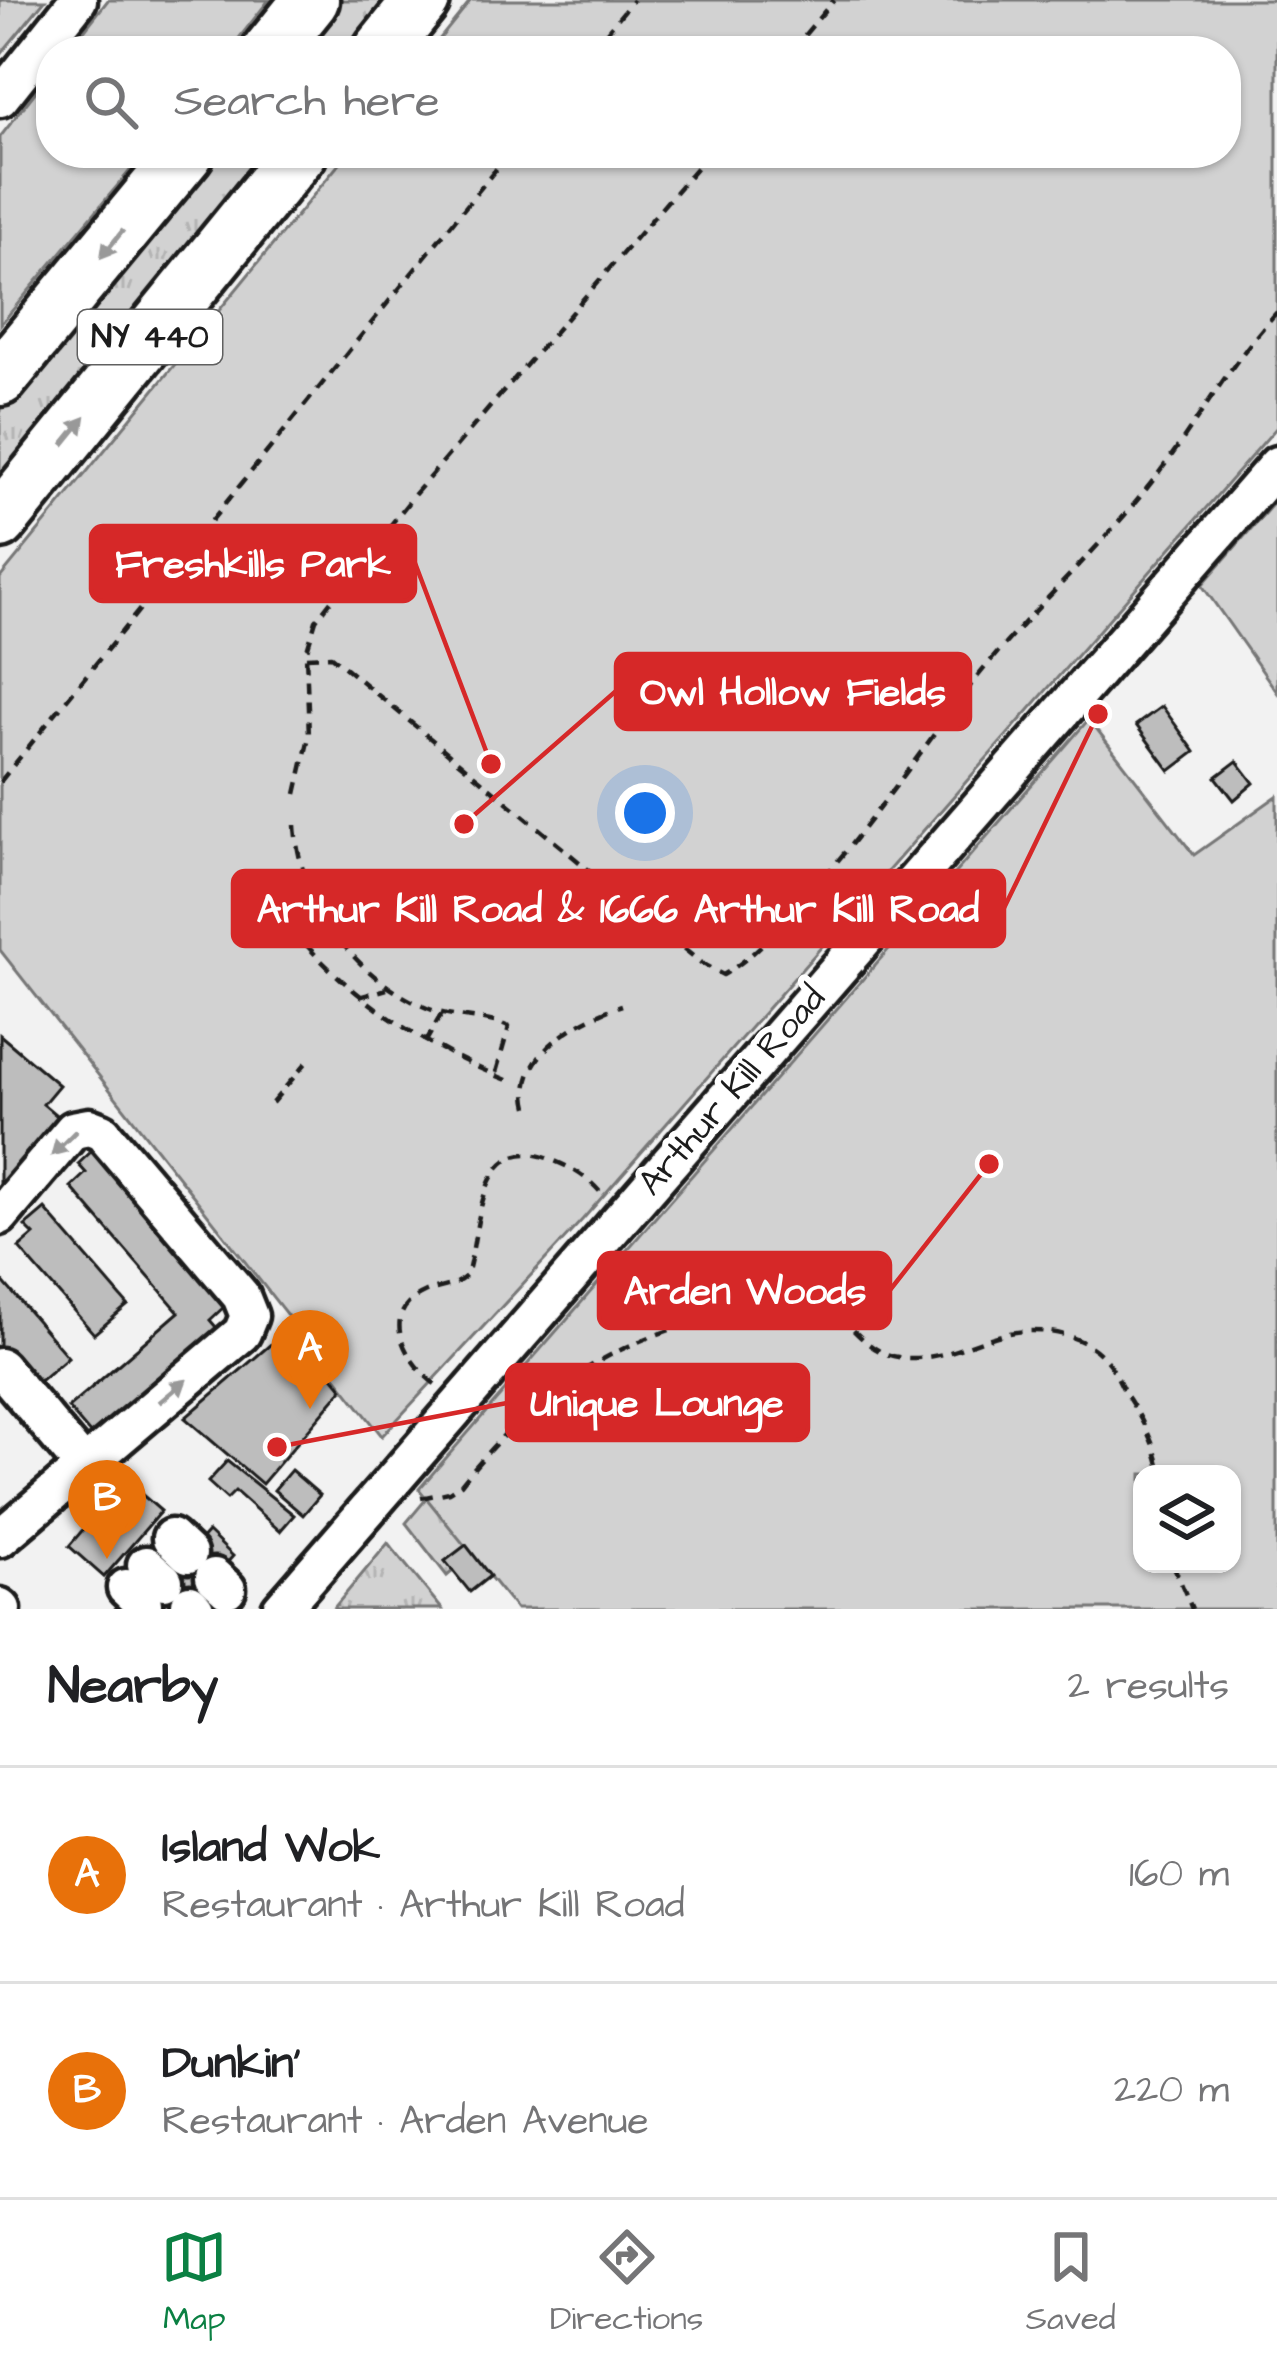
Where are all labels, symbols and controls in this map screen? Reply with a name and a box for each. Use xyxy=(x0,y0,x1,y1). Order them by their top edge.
search box xyxy=(36,36,1241,168)
icon: search xyxy=(78,69,144,135)
text: Search here xyxy=(174,71,440,133)
one-way arrow xyxy=(100,228,125,259)
road number: NY 440 xyxy=(78,310,222,364)
one-way arrow xyxy=(61,415,86,446)
callout: Freshkills Park xyxy=(91,526,415,601)
text: Freshkills Park xyxy=(115,539,391,593)
callout: Owl Hollow Fields xyxy=(616,654,970,729)
text: Owl Hollow Fields xyxy=(640,667,946,721)
your location xyxy=(615,783,675,843)
callout: Arthur Kill Road & 1666 Arthur Kill Road xyxy=(233,871,1004,946)
text: Arthur Kill Road & 1666 Arthur Kill Road xyxy=(257,884,979,938)
street label: Arthur Kill Road xyxy=(626,975,838,1207)
one-way arrow xyxy=(51,1129,79,1157)
callout: Arden Woods xyxy=(599,1253,890,1328)
text: Arden Woods xyxy=(624,1266,866,1320)
pin: A xyxy=(271,1310,349,1409)
callout: Unique Lounge xyxy=(507,1365,808,1440)
one-way arrow xyxy=(157,1378,188,1404)
text: Unique Lounge xyxy=(530,1378,784,1433)
pin: B xyxy=(68,1460,146,1559)
map controls xyxy=(1133,1465,1241,1573)
button: layers xyxy=(1133,1465,1241,1573)
text: Nearby xyxy=(48,1652,218,1723)
text: 2 results xyxy=(1068,1660,1229,1714)
text: Island Wok xyxy=(162,1817,380,1879)
text: A xyxy=(75,1848,99,1902)
text: 160 m xyxy=(1129,1848,1229,1902)
text: Restaurant · Arthur Kill Road xyxy=(162,1879,685,1933)
text: Dunkin' xyxy=(162,2033,301,2095)
text: B xyxy=(73,2064,101,2118)
text: 220 m xyxy=(1114,2064,1229,2118)
text: Restaurant · Arden Avenue xyxy=(162,2095,649,2149)
tab: Map xyxy=(161,2224,227,2342)
tab: Directions xyxy=(550,2224,703,2342)
tab: Saved xyxy=(1026,2224,1116,2342)

